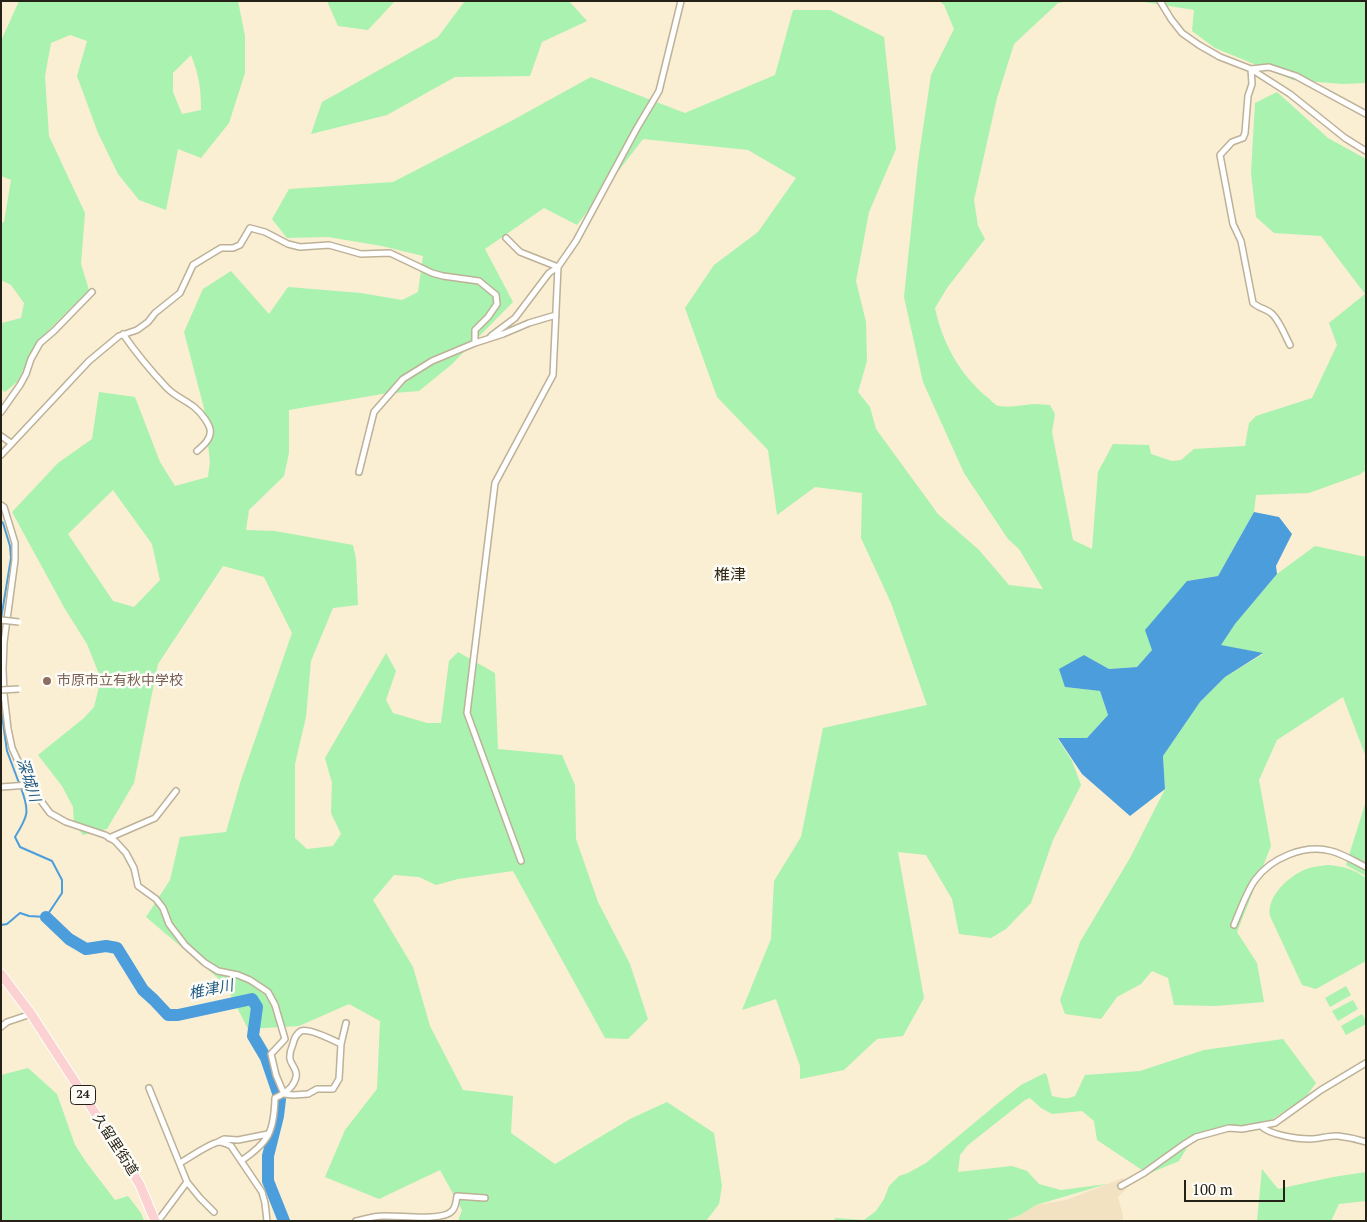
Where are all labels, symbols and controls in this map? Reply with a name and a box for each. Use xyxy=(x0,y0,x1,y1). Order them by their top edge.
district label: 椎津 xyxy=(714,565,746,585)
place label: 市原市立有秋中学校 xyxy=(57,673,183,689)
marker: 市原市立有秋中学校 xyxy=(41,675,53,687)
water label: 深城川 xyxy=(12,756,44,804)
water label: 椎津川 xyxy=(187,977,235,1003)
road number: 24 xyxy=(70,1086,96,1104)
street label: 久留里街道 xyxy=(89,1111,141,1179)
scale bar xyxy=(1187,1170,1288,1202)
text: 100 m xyxy=(1192,1179,1233,1199)

